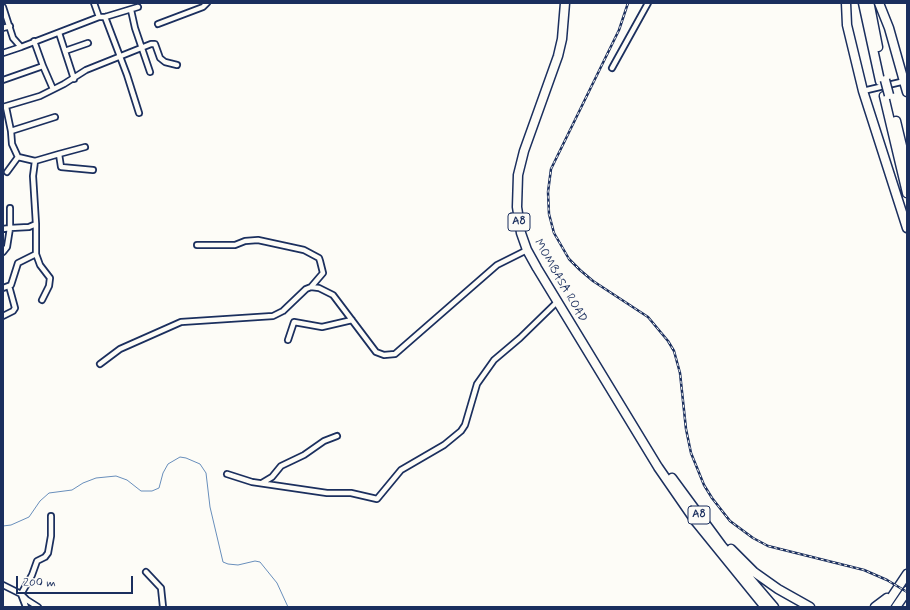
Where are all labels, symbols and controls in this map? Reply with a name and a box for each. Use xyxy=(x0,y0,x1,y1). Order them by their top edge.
road number: A8 xyxy=(508,213,530,231)
street label: MOMBASA ROAD xyxy=(530,237,590,325)
road number: A8 xyxy=(688,506,710,524)
scale bar xyxy=(18,568,135,594)
text: 200 m xyxy=(23,575,56,591)

